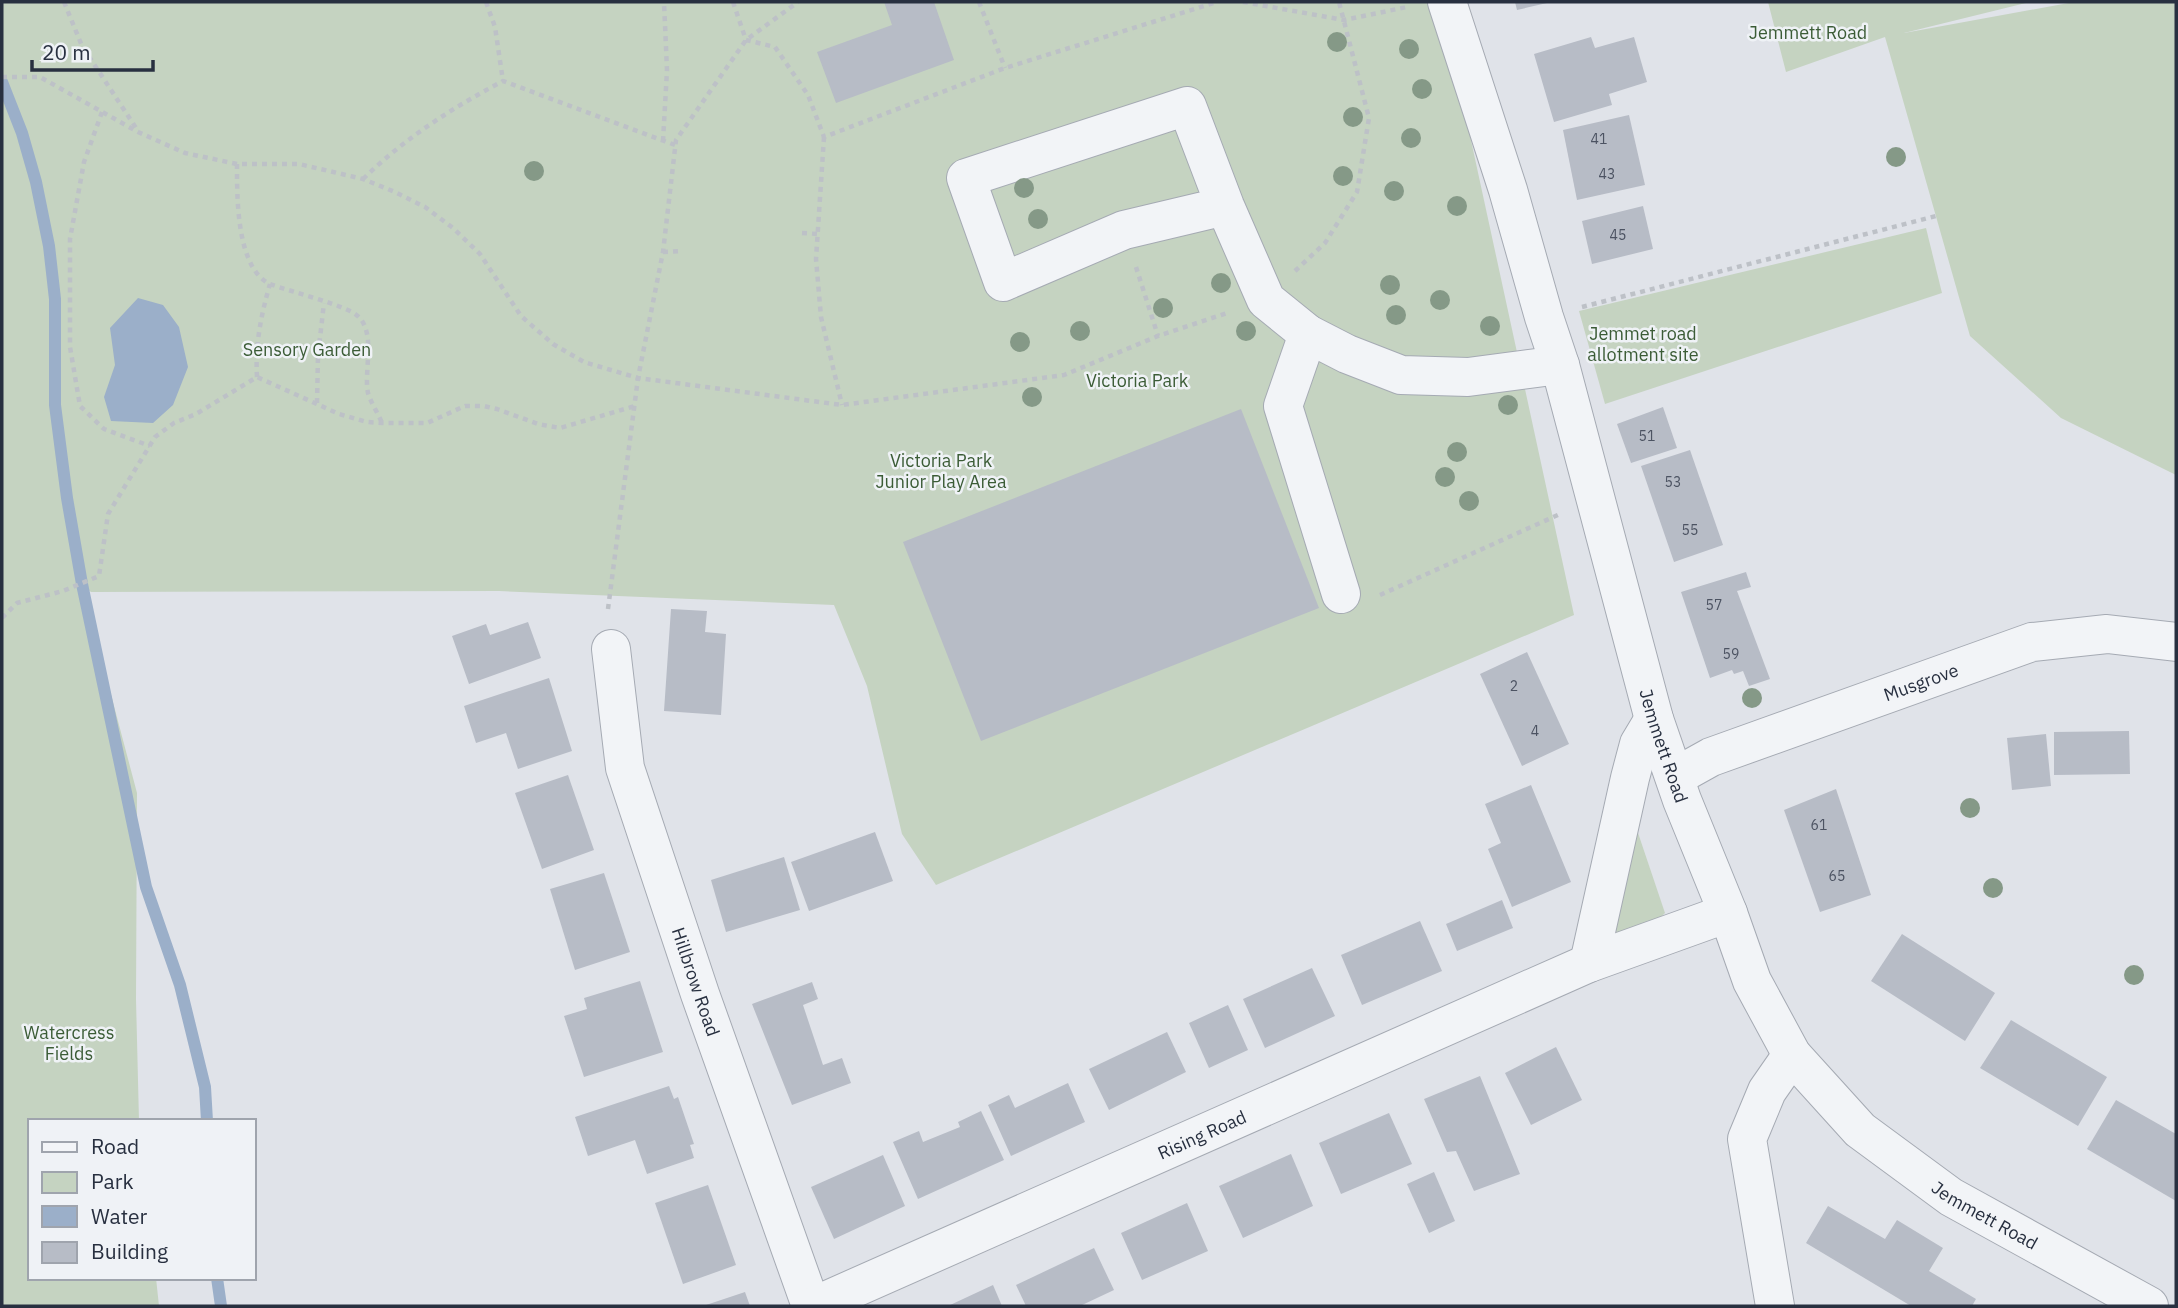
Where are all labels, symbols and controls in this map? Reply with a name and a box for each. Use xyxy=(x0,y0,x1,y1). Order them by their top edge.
park label: Jemmett Road xyxy=(1749,21,1867,44)
scale bar xyxy=(32,28,152,72)
text: 20 m xyxy=(42,38,91,66)
house number: 41 xyxy=(1591,130,1607,148)
house number: 43 xyxy=(1599,165,1615,183)
house number: 45 xyxy=(1610,226,1626,244)
park label: Jemmet road allotment site xyxy=(1587,322,1699,366)
park label: Sensory Garden xyxy=(243,338,371,361)
park label: Victoria Park xyxy=(1086,369,1189,392)
house number: 51 xyxy=(1639,427,1655,445)
park label: Victoria Park Junior Play Area xyxy=(875,449,1007,493)
house number: 53 xyxy=(1665,473,1681,491)
house number: 55 xyxy=(1682,521,1698,539)
house number: 57 xyxy=(1706,596,1722,614)
house number: 59 xyxy=(1723,645,1739,663)
street label: Musgrove xyxy=(1880,658,1961,706)
house number: 2 xyxy=(1510,677,1518,695)
street label: Jemmett Road xyxy=(1635,686,1694,806)
house number: 4 xyxy=(1531,722,1539,740)
house number: 61 xyxy=(1811,816,1827,834)
house number: 65 xyxy=(1829,867,1845,885)
street label: Hillbrow Road xyxy=(667,924,726,1039)
park label: Watercress Fields xyxy=(24,1021,115,1065)
street label: Rising Road xyxy=(1154,1105,1250,1164)
legend xyxy=(28,1119,256,1280)
text: Road xyxy=(91,1132,139,1160)
text: Park xyxy=(91,1167,134,1195)
street label: Jemmett Road xyxy=(1927,1175,2042,1254)
text: Water xyxy=(91,1202,148,1230)
text: Building xyxy=(91,1237,168,1265)

